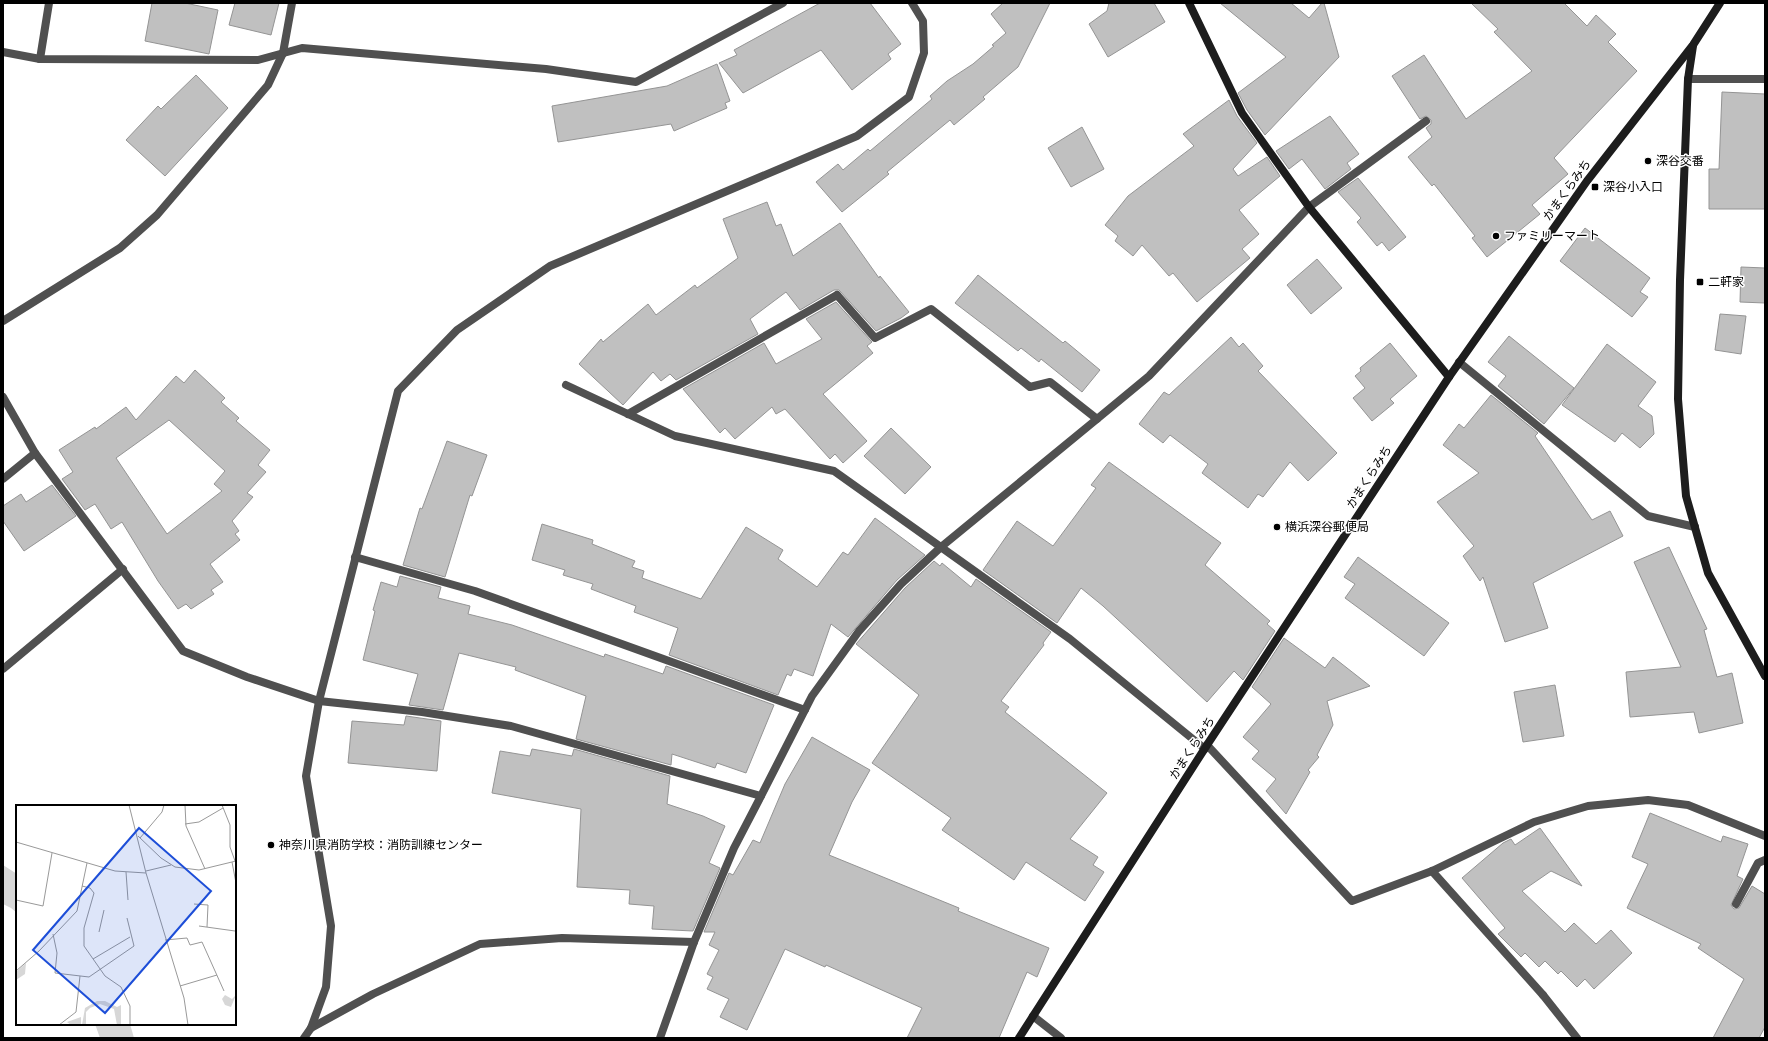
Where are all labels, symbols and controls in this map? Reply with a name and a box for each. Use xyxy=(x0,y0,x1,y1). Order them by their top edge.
place label: 深谷交番 xyxy=(1656,154,1704,168)
marker: 深谷交番 xyxy=(1643,156,1653,166)
street label: かまくらみち xyxy=(1540,157,1594,223)
place label: 深谷小入口 xyxy=(1603,180,1663,194)
marker: 深谷小入口 xyxy=(1590,182,1600,192)
place label: ファミリーマート xyxy=(1504,229,1600,243)
marker: ファミリーマート xyxy=(1491,231,1501,241)
place label: 二軒家 xyxy=(1708,275,1744,289)
marker: 二軒家 xyxy=(1695,277,1705,287)
street label: かまくらみち xyxy=(1344,443,1394,511)
place label: 横浜深谷郵便局 xyxy=(1285,520,1369,534)
marker: 横浜深谷郵便局 xyxy=(1272,522,1282,532)
street label: かまくらみち xyxy=(1167,714,1217,782)
inset map xyxy=(16,805,236,1025)
place label: 神奈川県消防学校：消防訓練センター xyxy=(279,838,483,852)
marker: 神奈川県消防学校：消防訓練センター xyxy=(266,840,276,850)

